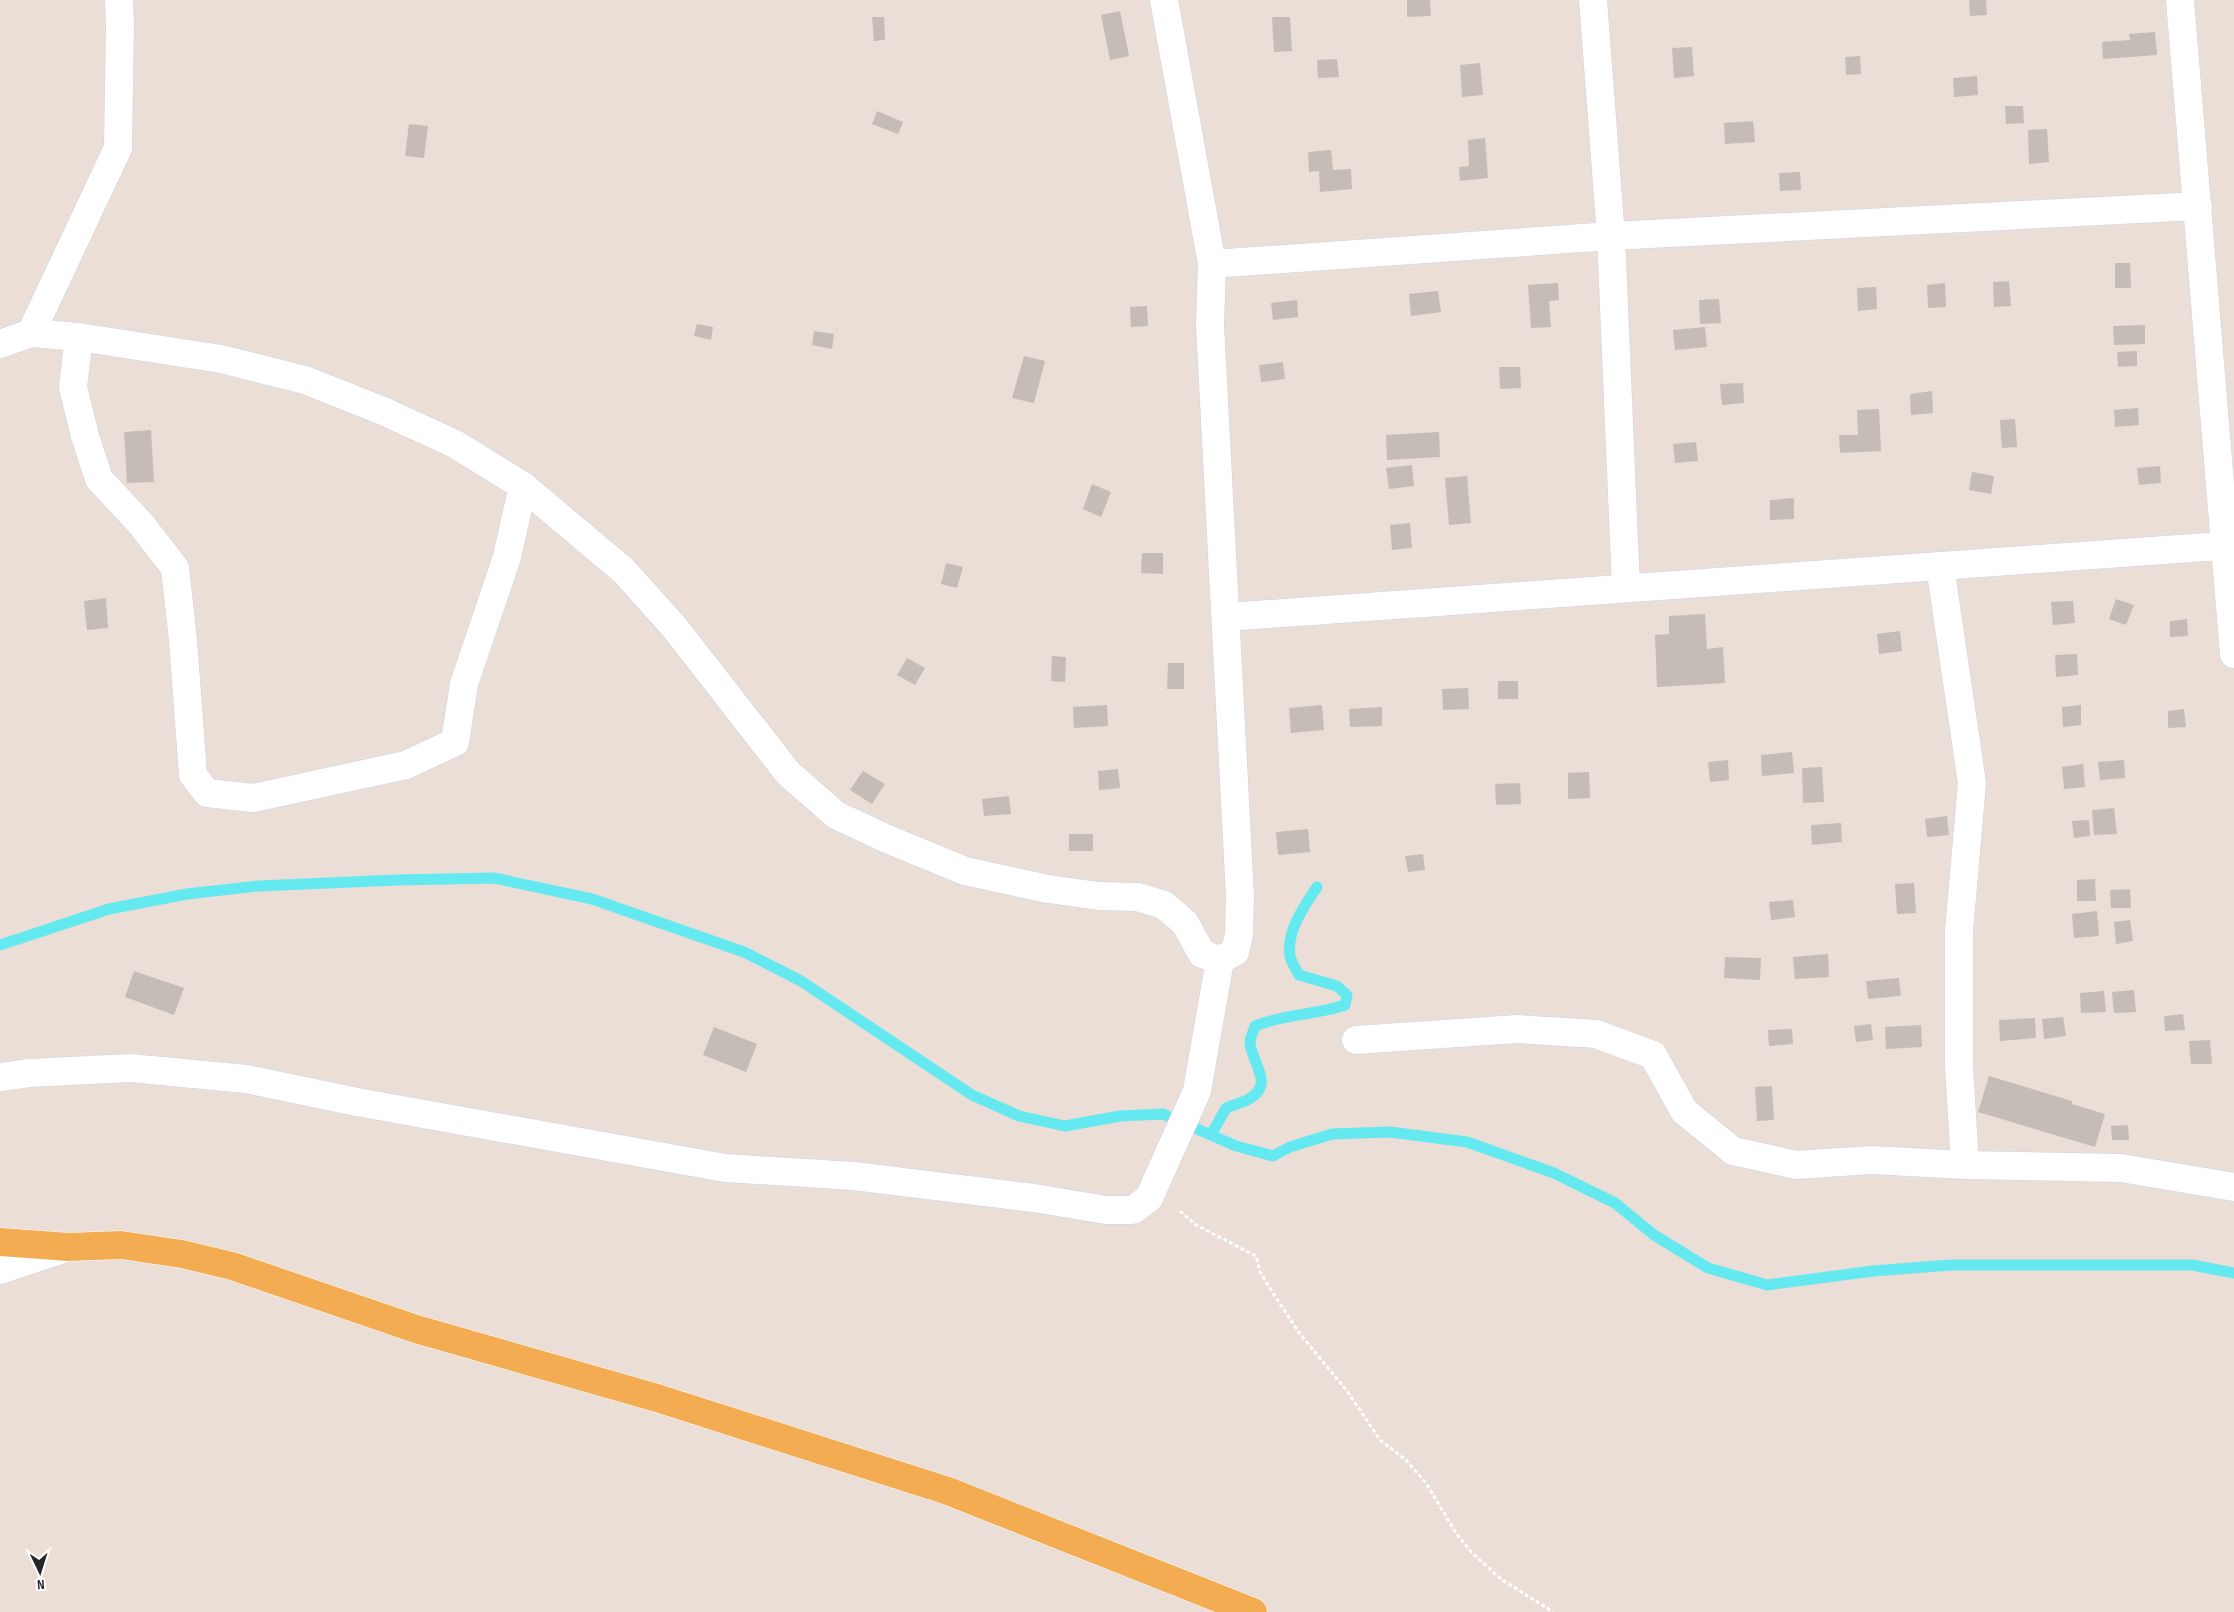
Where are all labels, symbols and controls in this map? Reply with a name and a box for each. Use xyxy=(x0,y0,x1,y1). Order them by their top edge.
north arrow xyxy=(15,1547,65,1597)
text: N xyxy=(37,1576,45,1593)

